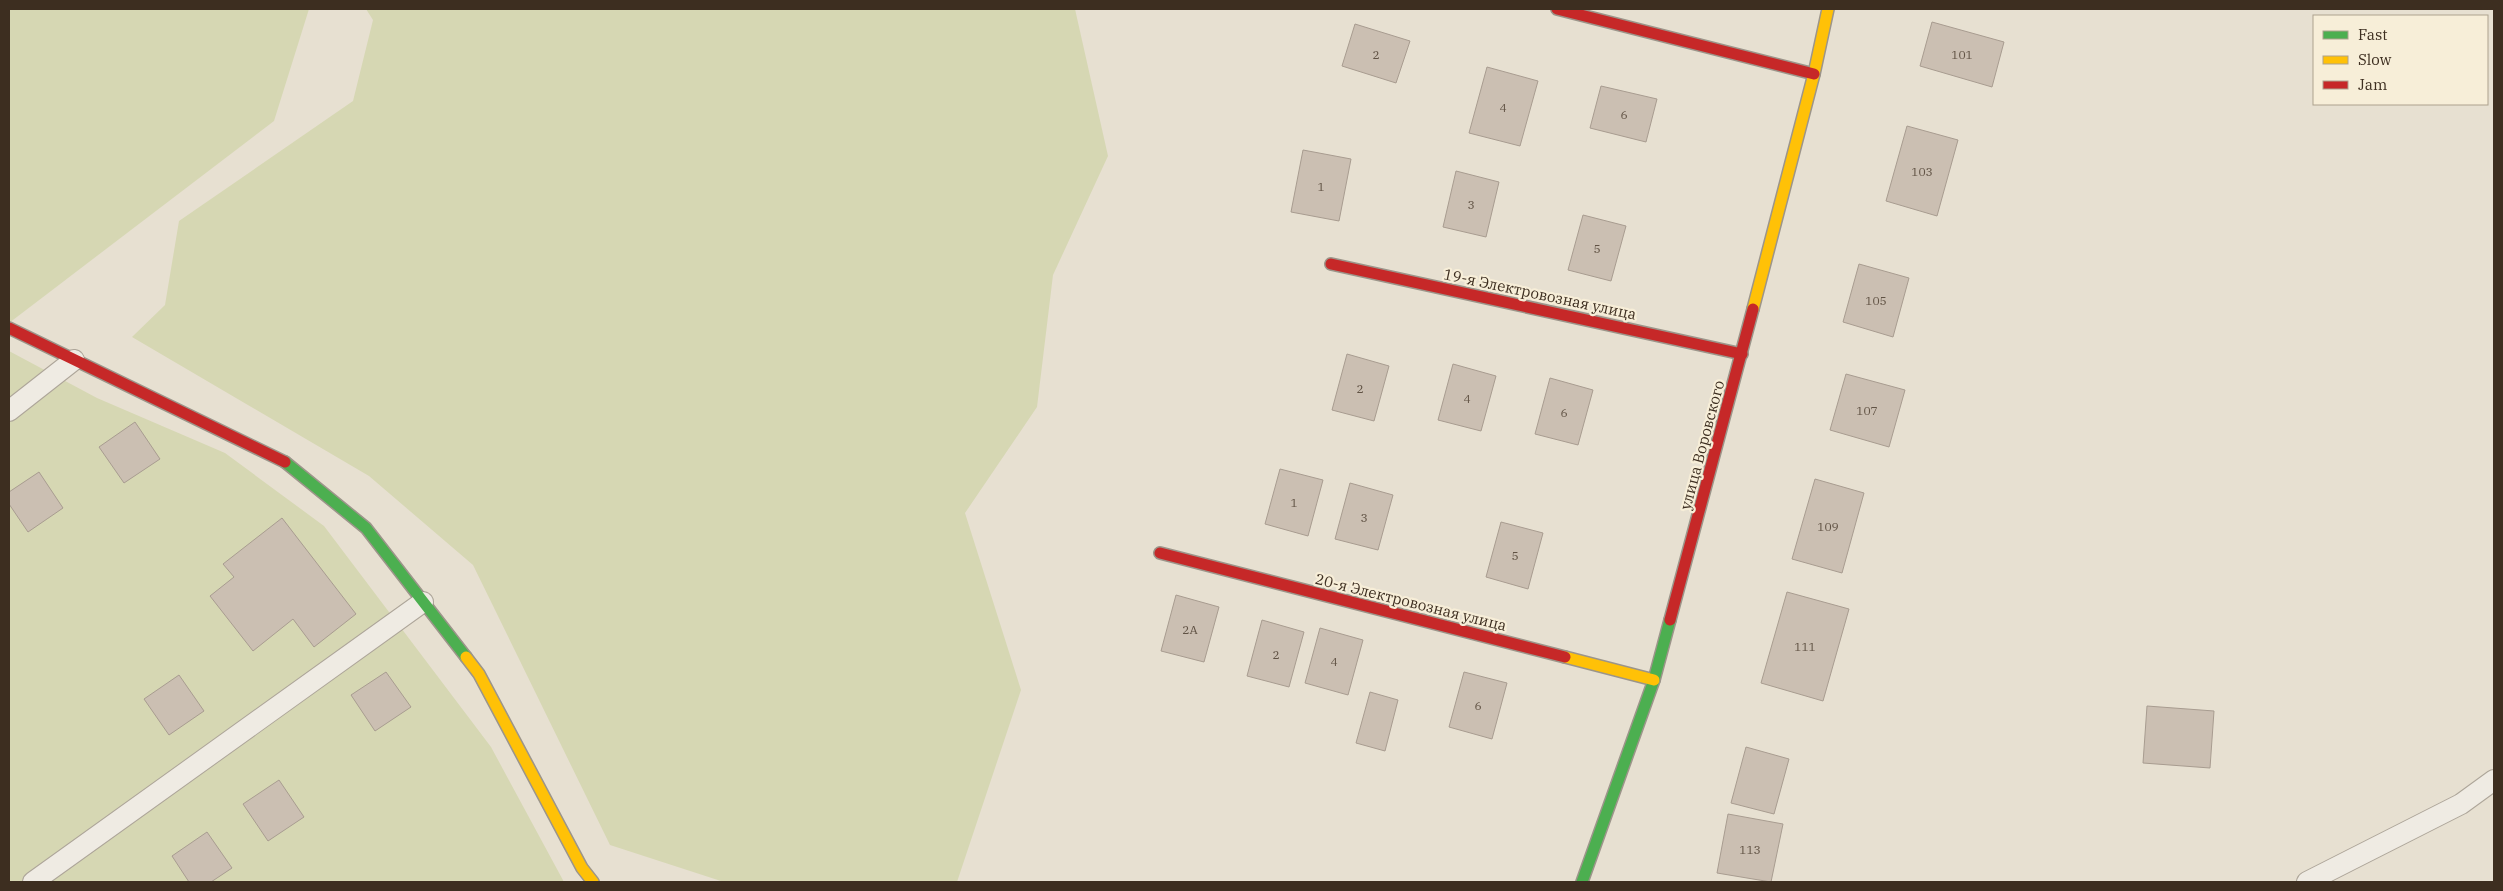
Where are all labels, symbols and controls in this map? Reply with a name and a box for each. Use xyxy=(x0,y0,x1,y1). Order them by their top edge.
legend xyxy=(2313,15,2488,105)
text: Fast xyxy=(2358,25,2388,44)
house number: 2 xyxy=(1372,47,1380,62)
house number: 101 xyxy=(1951,47,1973,62)
text: Slow xyxy=(2358,50,2392,69)
text: Jam xyxy=(2358,75,2387,94)
house number: 4 xyxy=(1499,100,1507,115)
house number: 6 xyxy=(1620,107,1628,122)
house number: 103 xyxy=(1911,164,1933,179)
house number: 1 xyxy=(1317,179,1325,194)
house number: 3 xyxy=(1467,197,1475,212)
house number: 5 xyxy=(1593,241,1601,256)
street label: 19-я Электровозная улица xyxy=(1442,264,1638,324)
house number: 105 xyxy=(1865,293,1887,308)
street label: улица Воровского xyxy=(1676,378,1728,512)
house number: 2 xyxy=(1356,381,1364,396)
house number: 4 xyxy=(1463,391,1471,406)
house number: 107 xyxy=(1856,403,1878,418)
house number: 6 xyxy=(1560,405,1568,420)
house number: 1 xyxy=(1290,495,1298,510)
house number: 3 xyxy=(1360,510,1368,525)
house number: 109 xyxy=(1817,519,1839,534)
house number: 5 xyxy=(1511,548,1519,563)
street label: 20-я Электровозная улица xyxy=(1313,569,1509,635)
house number: 2А xyxy=(1182,622,1198,637)
house number: 111 xyxy=(1794,639,1816,654)
house number: 2 xyxy=(1272,647,1280,662)
house number: 4 xyxy=(1330,654,1338,669)
house number: 6 xyxy=(1474,698,1482,713)
house number: 113 xyxy=(1739,842,1761,857)

